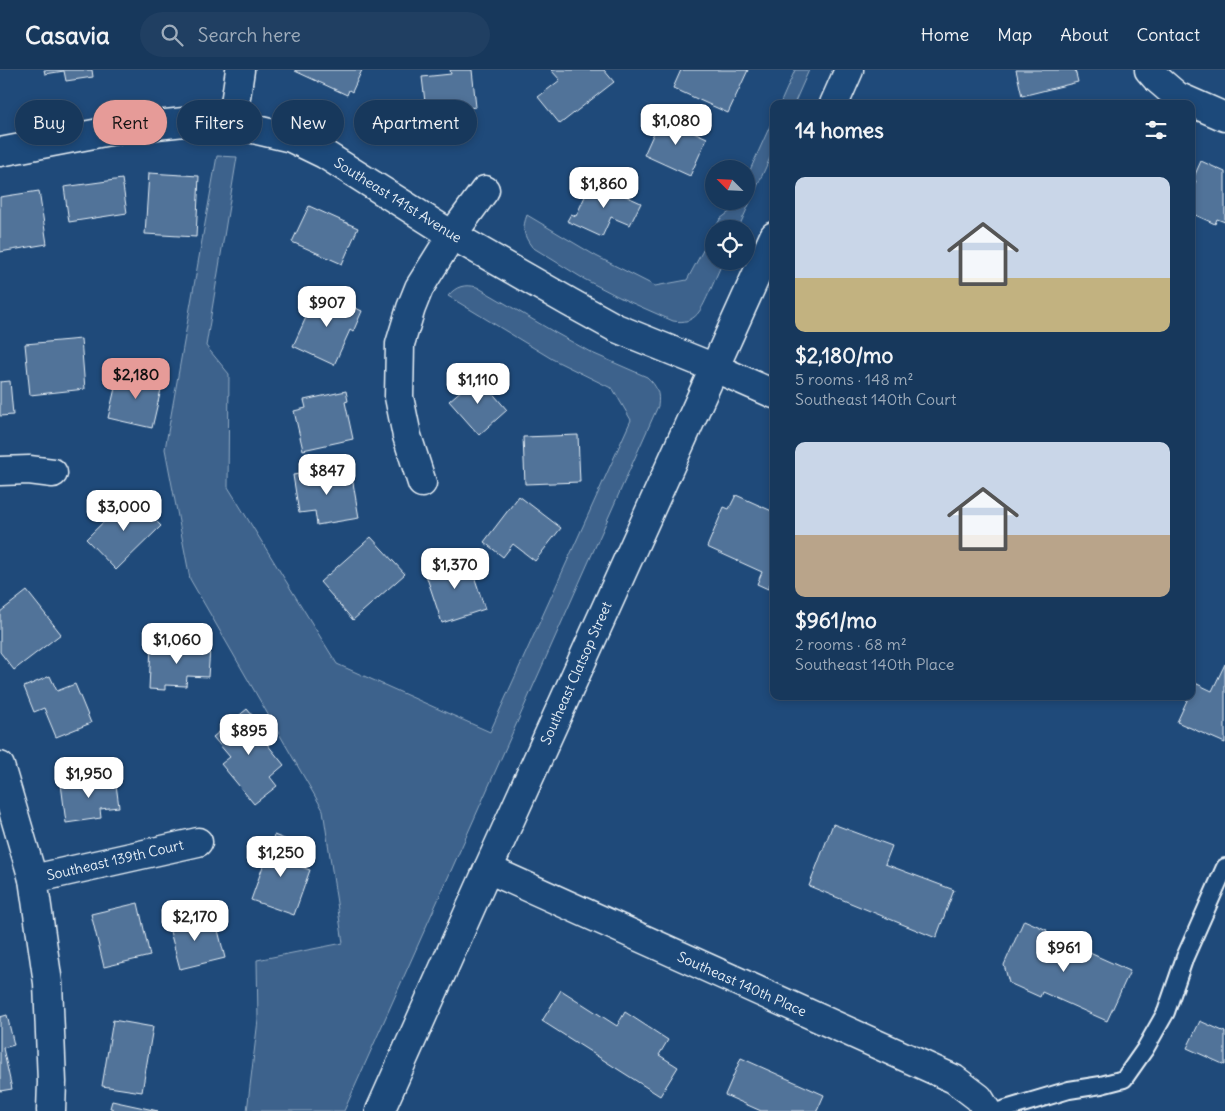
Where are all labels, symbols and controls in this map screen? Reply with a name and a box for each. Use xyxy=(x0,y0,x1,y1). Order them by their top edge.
search box xyxy=(140,12,490,57)
text: Casavia xyxy=(25,20,110,50)
icon: search xyxy=(158,21,186,49)
text: Search here xyxy=(198,23,301,47)
text: Home xyxy=(921,23,969,46)
text: Map xyxy=(997,23,1032,46)
text: About xyxy=(1060,23,1108,46)
text: Contact xyxy=(1136,23,1200,46)
chip: Buy xyxy=(15,100,83,145)
chip: Rent xyxy=(93,100,167,145)
chip: Filters xyxy=(177,100,262,145)
chip: New xyxy=(272,100,344,145)
chip: Apartment xyxy=(354,100,477,145)
pin: $1,080 xyxy=(635,104,717,146)
text: $1,080 xyxy=(652,110,700,130)
icon: filters xyxy=(1142,116,1170,144)
text: 14 homes xyxy=(795,117,884,144)
street label: Southeast 141st Avenue xyxy=(331,153,465,247)
north arrow xyxy=(705,160,755,210)
map controls xyxy=(705,160,755,270)
pin: $1,860 xyxy=(563,166,645,209)
text: $1,860 xyxy=(580,173,628,193)
icon: home xyxy=(938,209,1028,299)
button: locate xyxy=(705,220,755,270)
pin: $907 xyxy=(297,286,357,328)
text: $907 xyxy=(309,292,345,312)
text: $2,180/mo xyxy=(795,342,893,369)
pin: $2,180 xyxy=(95,358,177,400)
pin: $1,110 xyxy=(437,362,519,405)
text: $2,180 xyxy=(113,364,159,384)
text: $1,110 xyxy=(458,369,498,389)
text: 5 rooms · 148 m² xyxy=(795,369,914,389)
text: Southeast 140th Court xyxy=(795,389,956,409)
pin: $847 xyxy=(297,454,357,496)
text: $847 xyxy=(309,460,345,480)
icon: home xyxy=(938,474,1028,564)
pin: $3,000 xyxy=(83,490,165,532)
text: $3,000 xyxy=(98,496,150,516)
pin: $1,370 xyxy=(414,548,496,590)
text: $1,370 xyxy=(432,554,478,574)
street label: Southeast Clatsop Street xyxy=(536,598,616,747)
text: $961/mo xyxy=(795,607,877,634)
pin: $1,060 xyxy=(136,622,218,665)
text: $1,060 xyxy=(153,629,201,649)
text: 2 rooms · 68 m² xyxy=(795,634,907,654)
text: Southeast 140th Place xyxy=(795,654,954,674)
pin: $895 xyxy=(219,714,279,756)
text: $895 xyxy=(231,720,267,740)
pin: $1,950 xyxy=(48,756,130,799)
text: $1,950 xyxy=(65,763,113,783)
street label: Southeast 139th Court xyxy=(45,835,185,884)
pin: $1,250 xyxy=(240,836,322,878)
text: $1,250 xyxy=(258,842,304,862)
pin: $2,170 xyxy=(154,900,236,942)
text: $2,170 xyxy=(172,906,218,926)
pin: $961 xyxy=(1034,930,1094,973)
text: $961 xyxy=(1047,937,1081,957)
street label: Southeast 140th Place xyxy=(675,947,809,1021)

